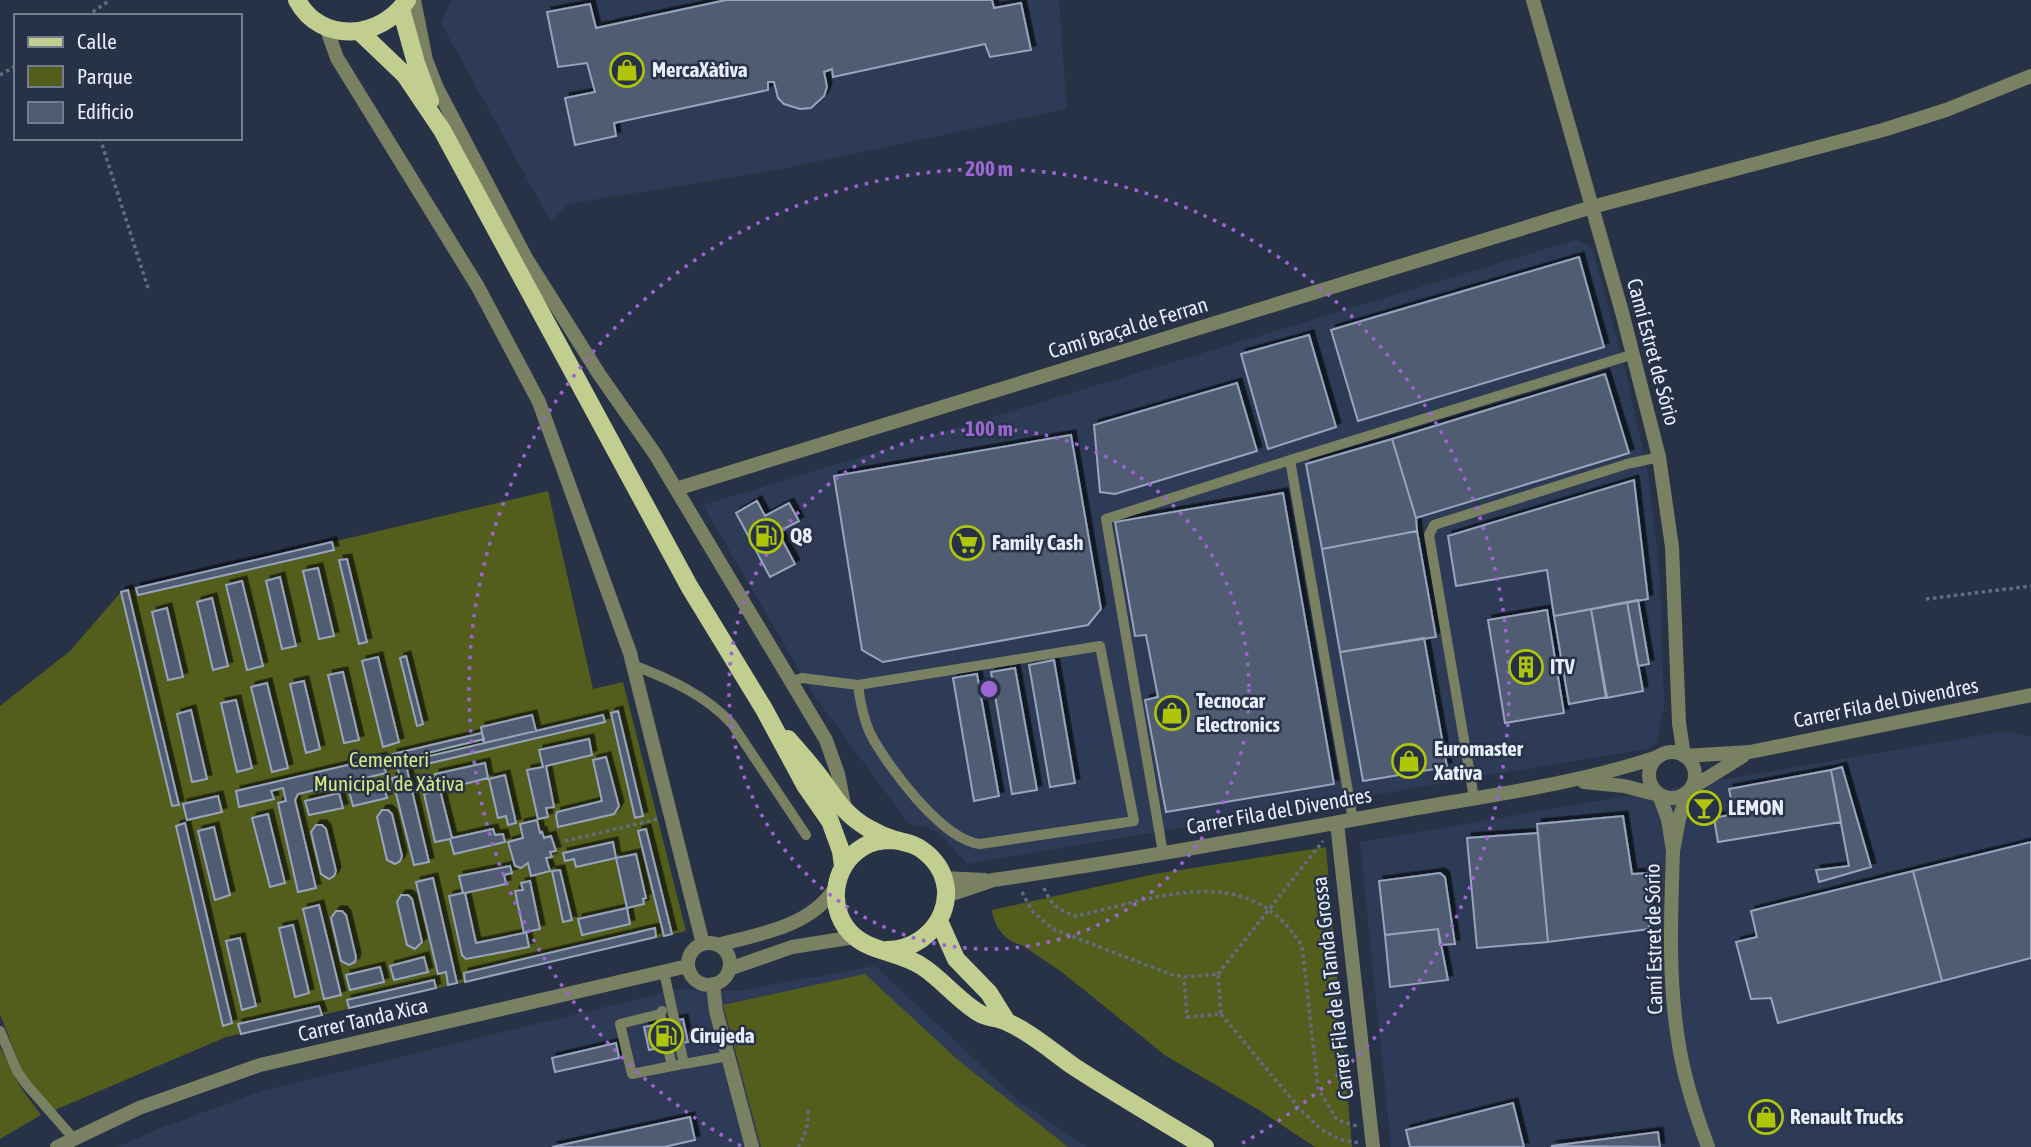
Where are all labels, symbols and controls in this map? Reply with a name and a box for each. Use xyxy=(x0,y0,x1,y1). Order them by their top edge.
legend xyxy=(14,14,242,140)
text: Calle xyxy=(77,29,117,53)
shop icon: MercaXàtiva xyxy=(608,51,646,89)
place label: MercaXàtiva xyxy=(652,57,748,81)
text: Parque xyxy=(77,64,132,88)
text: Edificio xyxy=(77,99,134,123)
text: 200 m xyxy=(965,156,1013,180)
street label: Camí Estret de Sório xyxy=(1623,276,1685,428)
street label: Camí Braçal de Ferran xyxy=(1045,291,1210,363)
text: 100 m xyxy=(965,416,1013,440)
fuel station icon: Q8 xyxy=(747,517,785,555)
place label: Q8 xyxy=(790,523,812,547)
supermarket icon: Family Cash xyxy=(948,524,986,562)
place label: Family Cash xyxy=(992,530,1083,554)
building icon: ITV xyxy=(1507,648,1545,686)
place label: ITV xyxy=(1550,654,1576,678)
street label: Carrer Fila del Divendres xyxy=(1791,672,1980,732)
centre of rings xyxy=(977,677,1001,701)
place label: Tecnocar Electronics xyxy=(1196,688,1280,736)
shop icon: Tecnocar Electronics xyxy=(1153,694,1191,732)
place label: Euromaster Xativa xyxy=(1433,736,1524,784)
shop icon: Euromaster Xativa xyxy=(1390,742,1428,780)
park label: Cementeri Municipal de Xàtiva xyxy=(314,747,464,795)
street label: Carrer Fila del Divendres xyxy=(1184,782,1373,838)
bar icon: LEMON xyxy=(1685,789,1723,827)
place label: LEMON xyxy=(1728,795,1784,819)
street label: Camí Estret de Sório xyxy=(1640,863,1666,1015)
street label: Carrer Fila de la Tanda Grossa xyxy=(1306,875,1358,1101)
street label: Carrer Tanda Xica xyxy=(296,992,430,1046)
fuel station icon: Cirujeda xyxy=(647,1017,685,1055)
place label: Cirujeda xyxy=(690,1023,755,1047)
shop icon: Renault Trucks xyxy=(1747,1098,1785,1136)
place label: Renault Trucks xyxy=(1790,1104,1904,1128)

